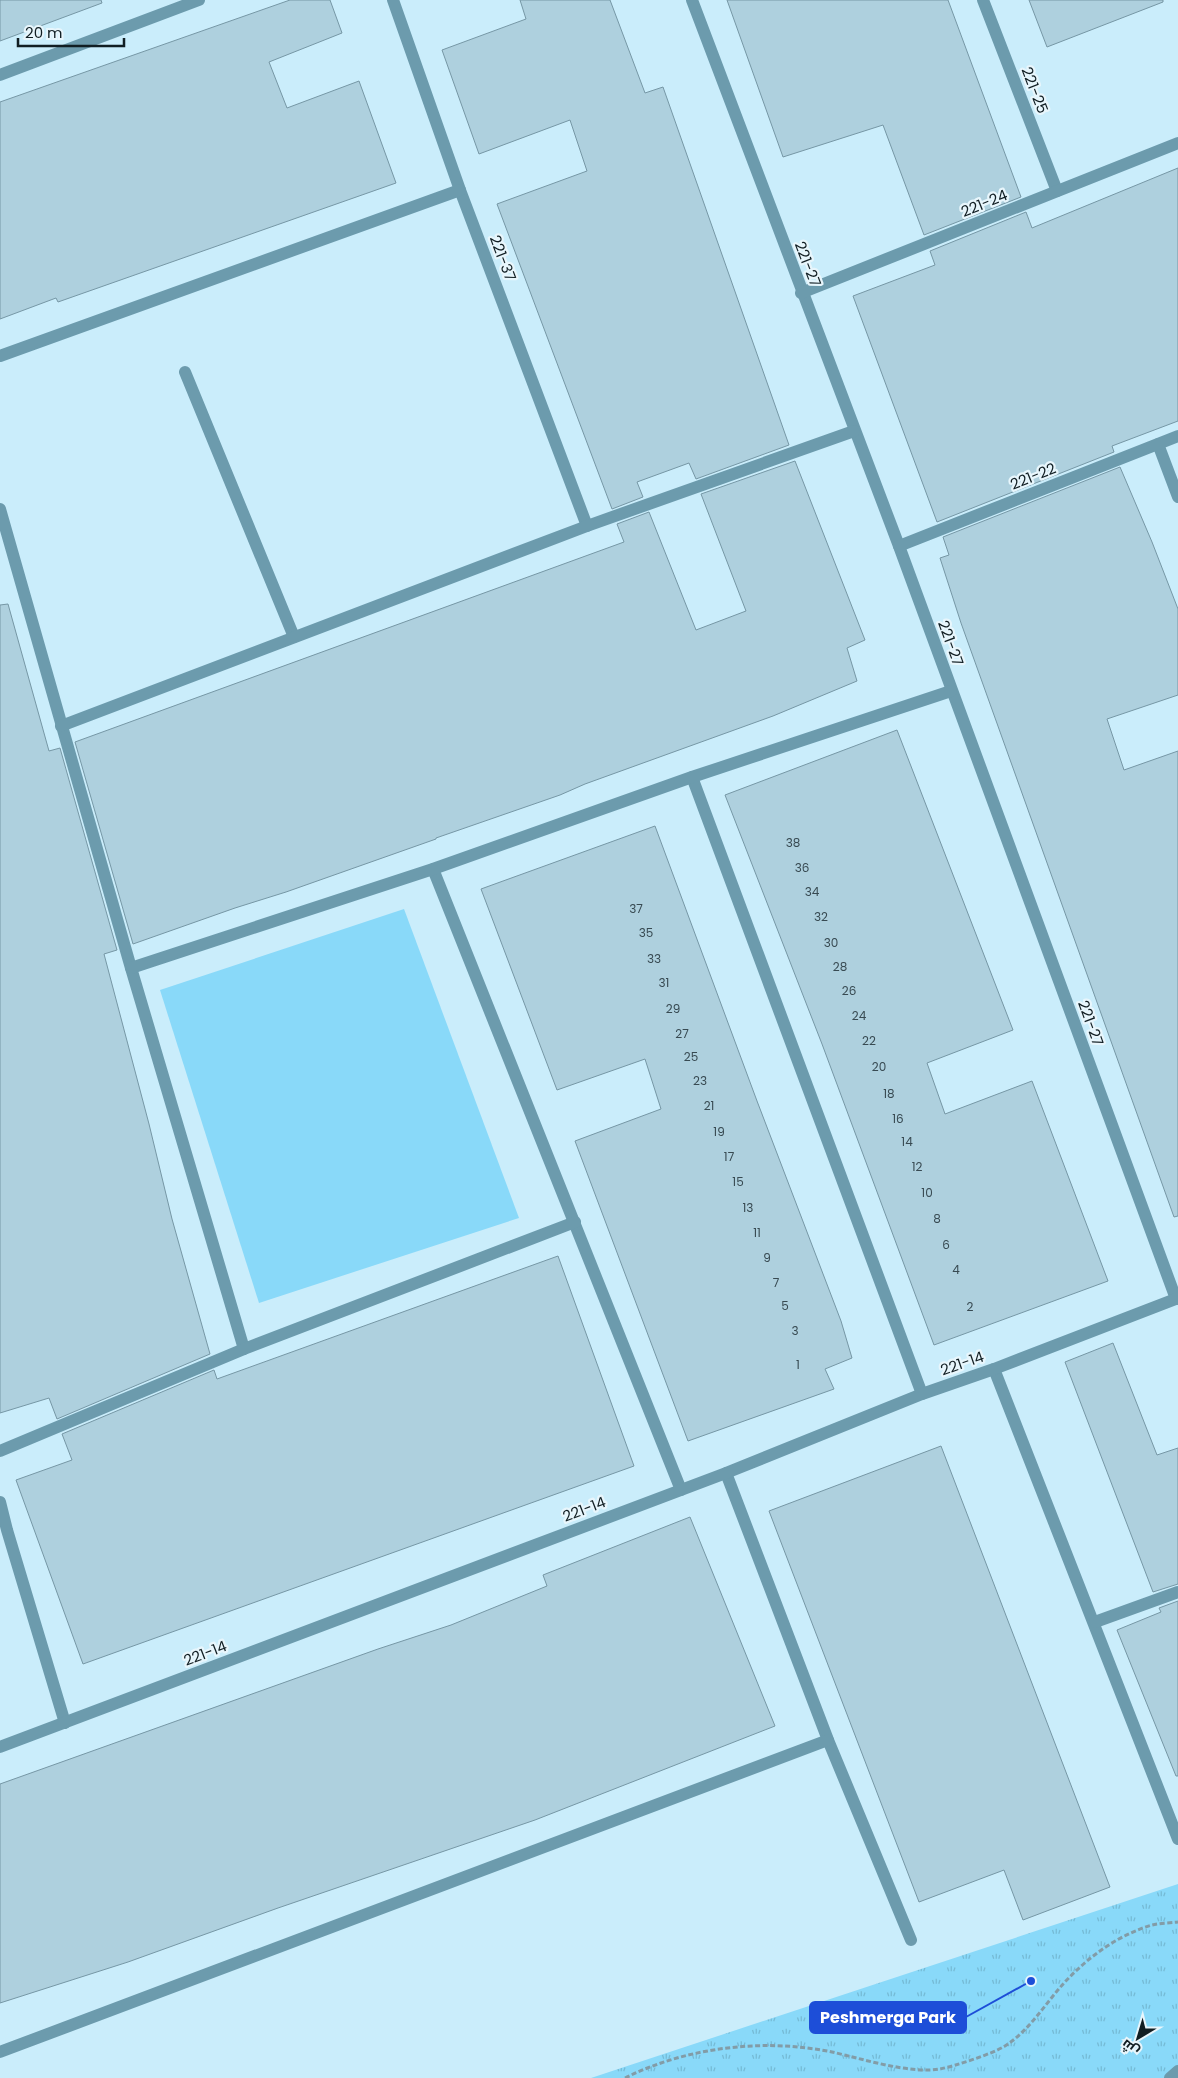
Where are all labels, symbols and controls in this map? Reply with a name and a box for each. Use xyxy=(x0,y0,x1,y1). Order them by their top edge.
scale bar xyxy=(18,15,124,47)
text: 20 m xyxy=(25,22,63,43)
street label: 221-25 xyxy=(1017,64,1053,116)
street label: 221-24 xyxy=(958,184,1010,222)
street label: 221-37 xyxy=(485,232,521,284)
street label: 221-27 xyxy=(790,238,826,290)
street label: 221-22 xyxy=(1007,457,1059,495)
street label: 221-27 xyxy=(933,617,969,669)
house number: 38 xyxy=(786,834,800,851)
house number: 36 xyxy=(795,859,809,876)
house number: 34 xyxy=(805,883,820,900)
house number: 37 xyxy=(629,900,643,917)
house number: 32 xyxy=(814,908,828,925)
house number: 35 xyxy=(639,924,653,941)
house number: 30 xyxy=(824,934,838,951)
house number: 33 xyxy=(647,950,661,967)
house number: 28 xyxy=(833,958,847,975)
house number: 31 xyxy=(659,974,669,991)
house number: 26 xyxy=(842,982,856,999)
street label: 221-27 xyxy=(1073,997,1109,1049)
house number: 29 xyxy=(666,1000,680,1017)
house number: 24 xyxy=(852,1007,867,1024)
house number: 27 xyxy=(675,1025,689,1042)
house number: 22 xyxy=(862,1032,876,1049)
house number: 25 xyxy=(684,1048,698,1065)
house number: 20 xyxy=(872,1058,886,1075)
house number: 23 xyxy=(693,1072,707,1089)
house number: 18 xyxy=(883,1085,895,1102)
house number: 21 xyxy=(704,1097,714,1114)
house number: 16 xyxy=(892,1110,904,1127)
house number: 19 xyxy=(713,1123,725,1140)
house number: 14 xyxy=(901,1133,913,1150)
house number: 17 xyxy=(724,1148,735,1165)
house number: 12 xyxy=(912,1158,922,1175)
house number: 15 xyxy=(732,1173,744,1190)
house number: 10 xyxy=(921,1184,933,1201)
house number: 13 xyxy=(743,1199,753,1216)
house number: 8 xyxy=(933,1210,941,1227)
house number: 11 xyxy=(753,1224,761,1241)
house number: 6 xyxy=(942,1236,950,1253)
house number: 9 xyxy=(763,1249,771,1266)
house number: 4 xyxy=(952,1261,960,1278)
house number: 7 xyxy=(773,1274,780,1291)
house number: 5 xyxy=(781,1297,789,1314)
house number: 2 xyxy=(967,1298,974,1315)
house number: 3 xyxy=(791,1322,799,1339)
street label: 221-14 xyxy=(938,1346,986,1380)
house number: 1 xyxy=(796,1356,800,1373)
street label: 221-14 xyxy=(559,1491,609,1527)
street label: 221-14 xyxy=(180,1635,230,1671)
callout: Peshmerga Park xyxy=(810,2002,966,2033)
text: Peshmerga Park xyxy=(820,2006,956,2029)
north arrow xyxy=(1113,2013,1163,2063)
text: ش xyxy=(1117,2035,1143,2062)

